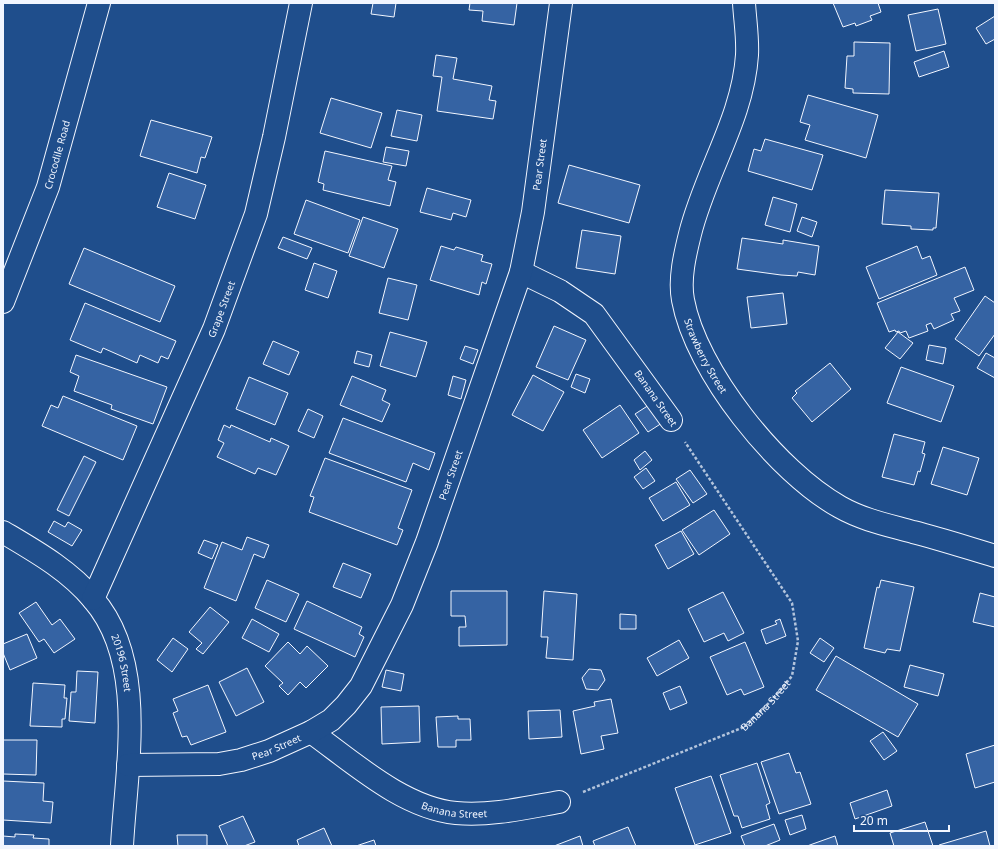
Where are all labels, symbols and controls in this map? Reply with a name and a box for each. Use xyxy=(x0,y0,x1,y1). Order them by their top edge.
street label: Crocodile Road xyxy=(41,119,73,191)
street label: Pear Street xyxy=(529,138,550,191)
street label: Grape Street xyxy=(204,279,238,340)
street label: Strawberry Street xyxy=(681,316,731,396)
street label: Banana Street xyxy=(631,367,681,429)
street label: Pear Street xyxy=(435,448,466,502)
street label: 20196 Street xyxy=(108,632,135,693)
street label: Banana Street xyxy=(737,676,793,734)
street label: Pear Street xyxy=(250,730,303,763)
street label: Banana Street xyxy=(420,798,488,821)
scale bar xyxy=(854,807,949,833)
text: 20 m xyxy=(860,812,888,829)

